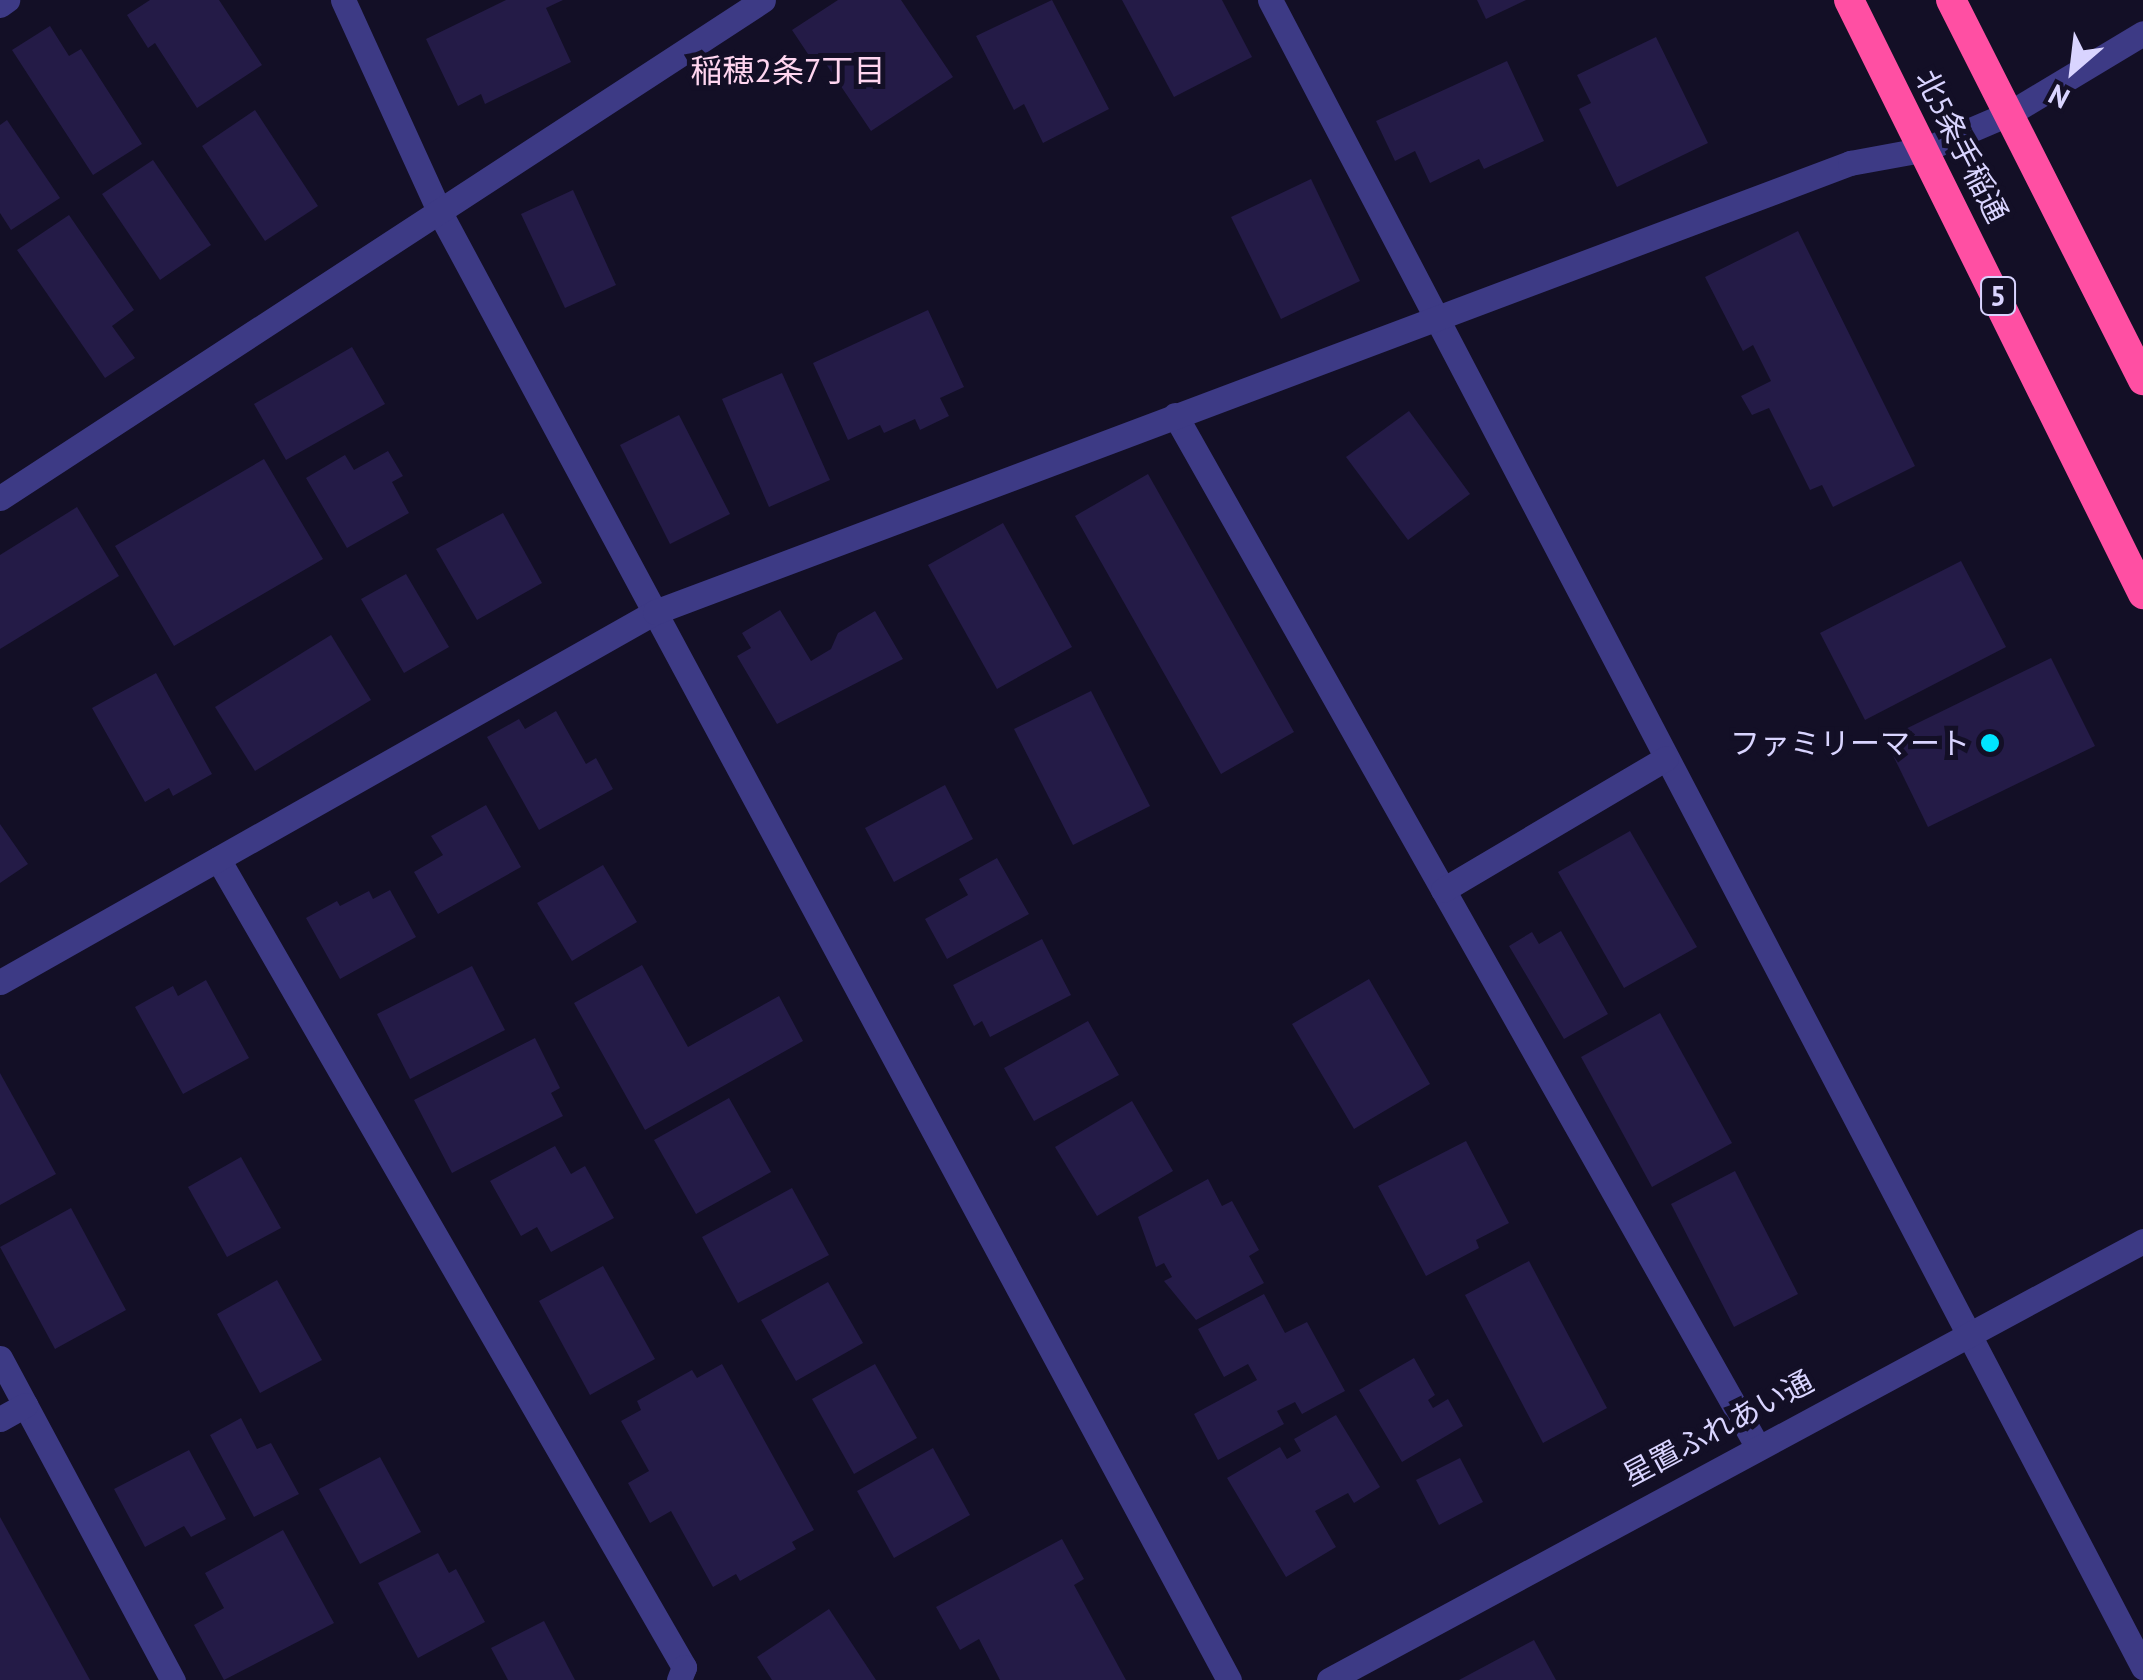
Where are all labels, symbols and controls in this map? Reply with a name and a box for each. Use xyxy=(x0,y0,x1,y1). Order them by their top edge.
north arrow xyxy=(2023,20,2123,120)
district label: 稲穂2条7丁目 xyxy=(691,51,885,89)
street label: 北5条手稲通 xyxy=(1908,64,2016,228)
text: N xyxy=(2042,76,2075,118)
road number: 5 xyxy=(1978,273,2018,319)
place label: ファミリーマート xyxy=(1730,725,1970,761)
marker: ファミリーマート xyxy=(1979,732,2001,754)
street label: 星置ふれあい通 xyxy=(1617,1363,1819,1493)

